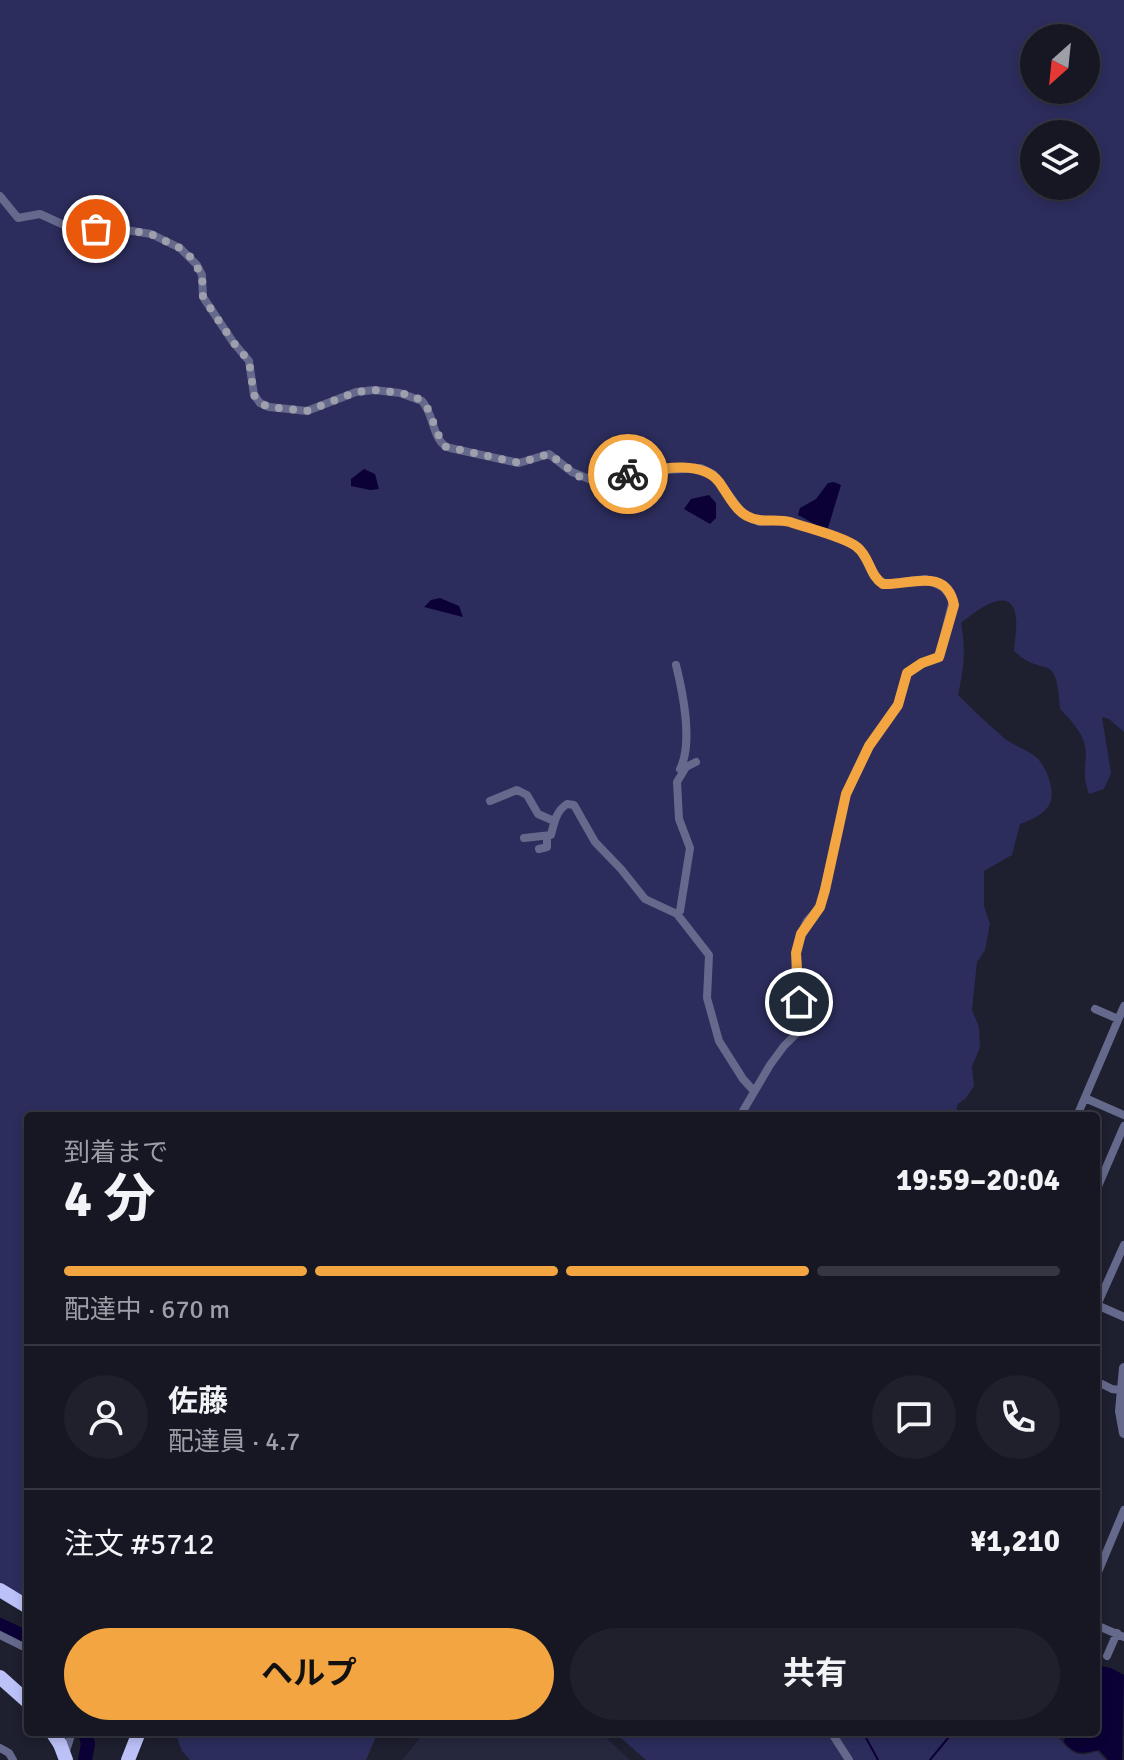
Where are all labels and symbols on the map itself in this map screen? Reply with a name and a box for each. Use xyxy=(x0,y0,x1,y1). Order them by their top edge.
north arrow xyxy=(1020,24,1100,104)
pin xyxy=(62,195,130,263)
courier xyxy=(588,434,668,514)
pin xyxy=(765,968,833,1036)

